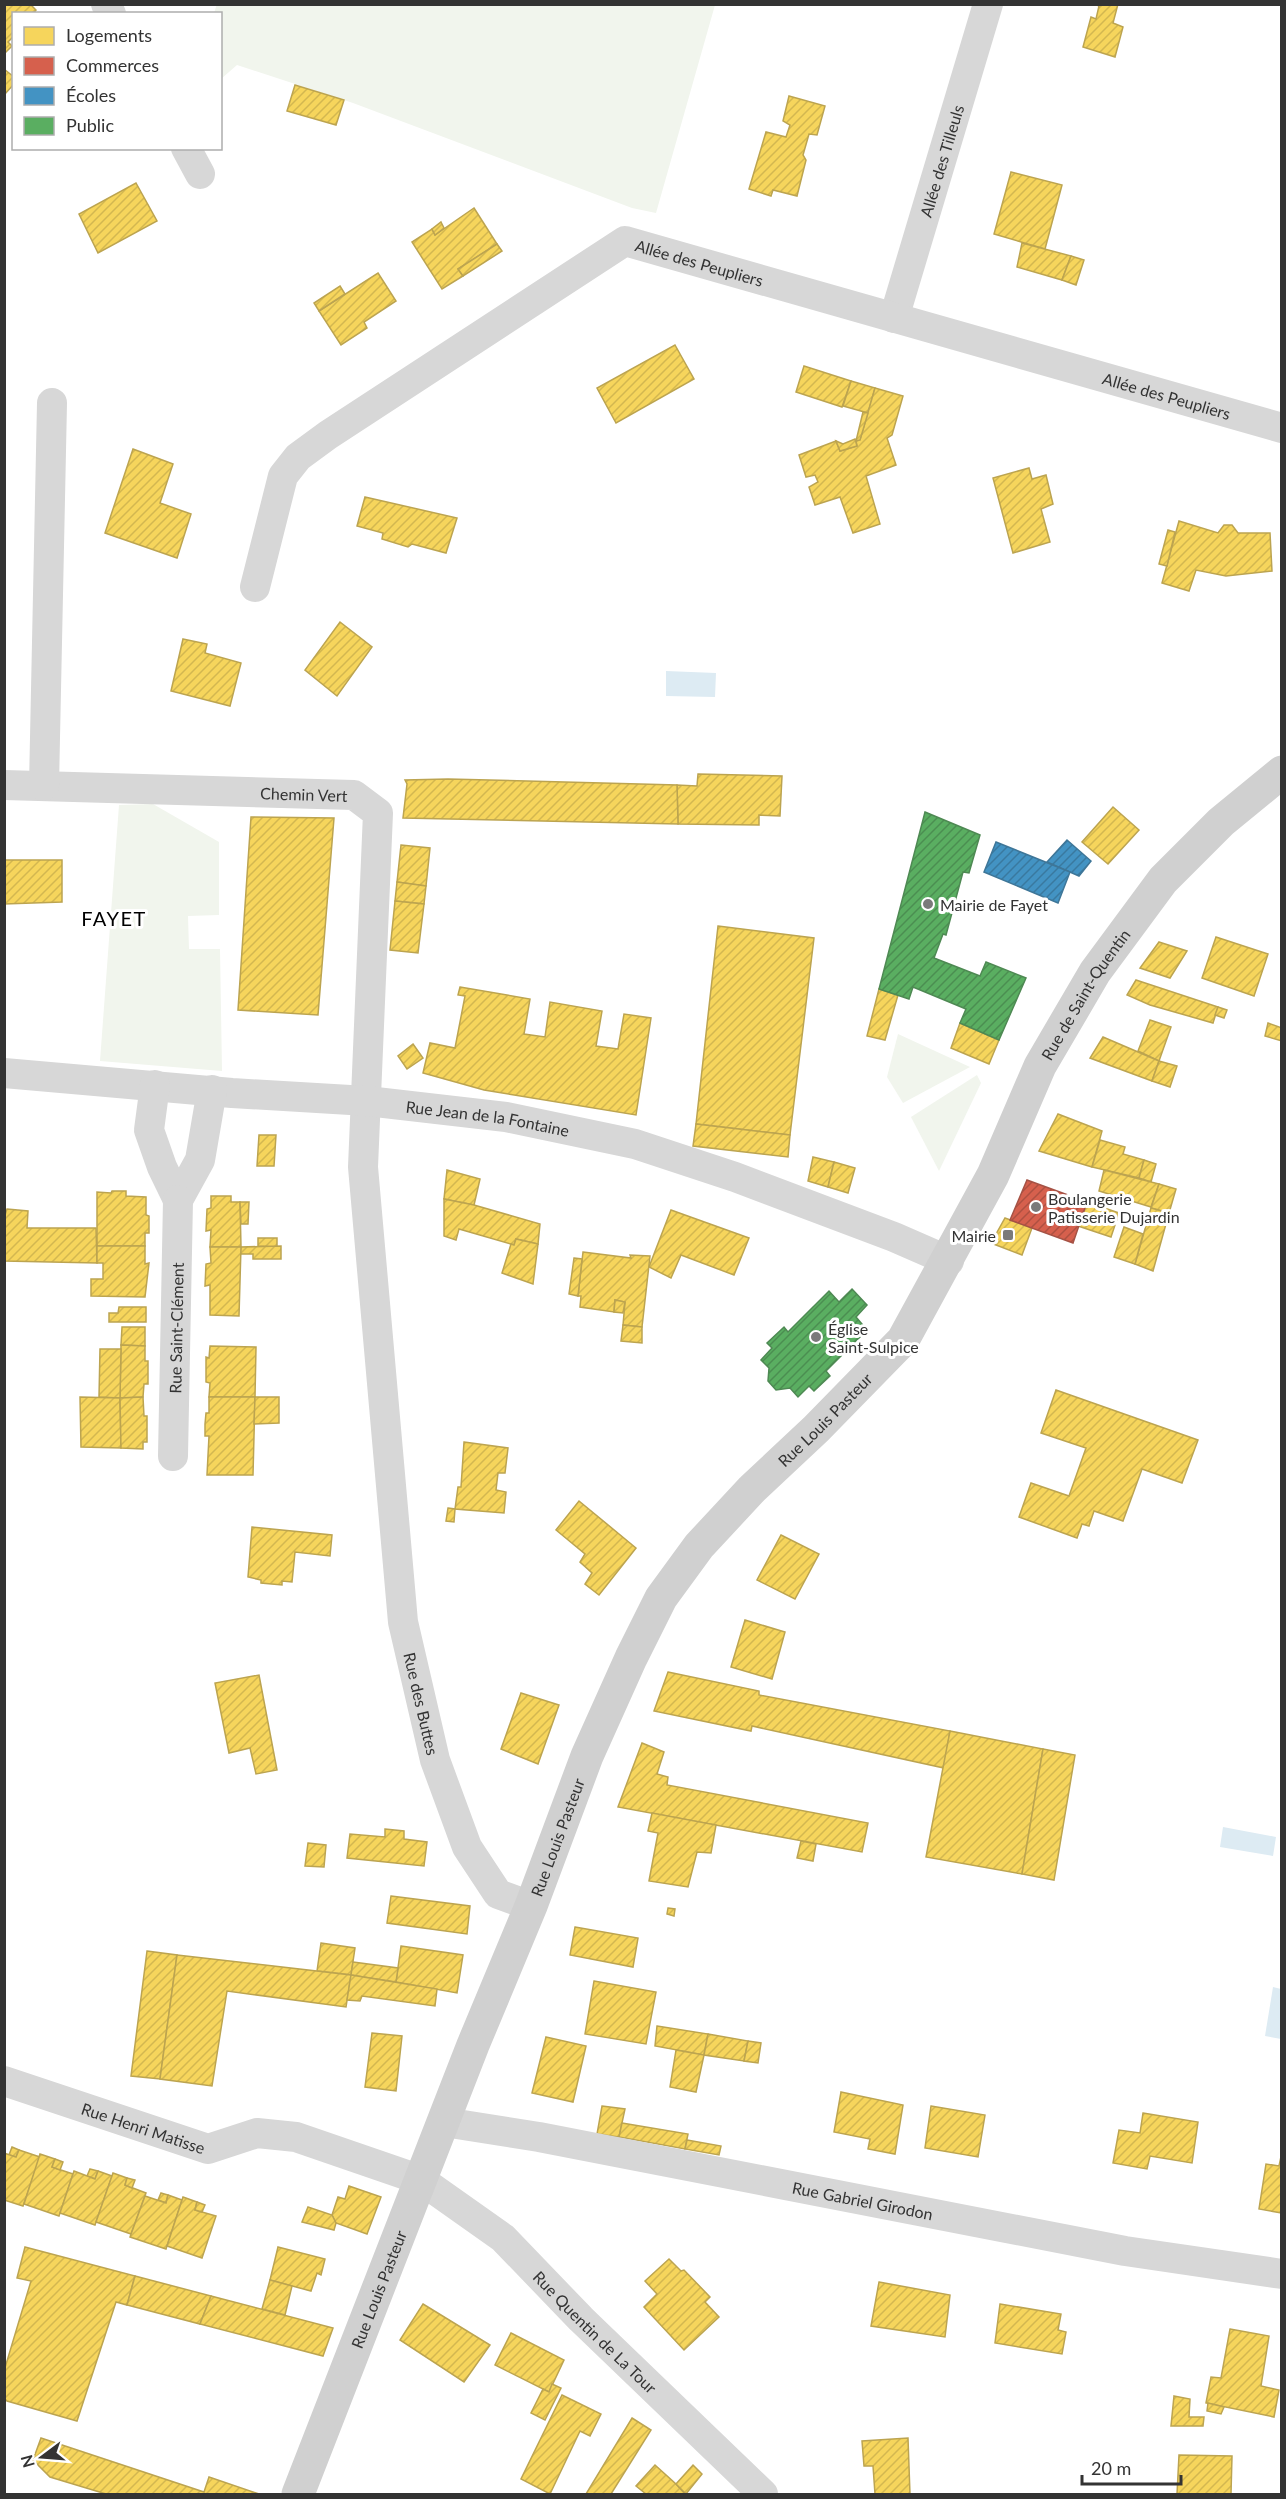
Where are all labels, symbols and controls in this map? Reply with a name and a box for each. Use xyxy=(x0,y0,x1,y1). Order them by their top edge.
legend xyxy=(12,12,222,150)
text: Logements xyxy=(66,24,152,46)
text: Commerces xyxy=(66,54,159,76)
text: Écoles xyxy=(66,84,116,106)
street label: Allée des Tilleuls xyxy=(915,102,967,219)
text: Public xyxy=(66,114,114,136)
street label: Allée des Peupliers xyxy=(633,235,766,289)
street label: Allée des Peupliers xyxy=(1101,368,1233,422)
street label: Chemin Vert xyxy=(260,783,348,804)
place label: Mairie de Fayet xyxy=(940,895,1048,914)
marker: Mairie de Fayet xyxy=(921,897,935,911)
district label: FAYET xyxy=(81,906,147,930)
street label: Rue de Saint-Quentin xyxy=(1036,925,1133,1063)
street label: Rue Jean de la Fontaine xyxy=(405,1096,571,1140)
place label: Boulangerie Patisserie Dujardin xyxy=(1048,1189,1180,1226)
marker: Boulangerie Patisserie Dujardin xyxy=(1029,1200,1043,1214)
place label: Mairie xyxy=(951,1226,996,1245)
marker: Mairie xyxy=(1001,1228,1015,1242)
street label: Rue Saint-Clément xyxy=(165,1262,186,1394)
place label: Église Saint-Sulpice xyxy=(828,1319,919,1356)
marker: Église Saint-Sulpice xyxy=(809,1330,823,1344)
street label: Rue Louis Pasteur xyxy=(773,1368,876,1470)
street label: Rue des Buttes xyxy=(401,1650,443,1757)
street label: Rue Louis Pasteur xyxy=(526,1775,588,1899)
street label: Rue Henri Matisse xyxy=(79,2098,208,2157)
street label: Rue Gabriel Girodon xyxy=(791,2177,935,2223)
street label: Rue Louis Pasteur xyxy=(346,2227,409,2351)
street label: Rue Quentin de La Tour xyxy=(530,2267,661,2397)
north arrow xyxy=(12,2427,72,2487)
scale bar xyxy=(1082,2448,1181,2486)
text: N xyxy=(16,2453,38,2470)
text: 20 m xyxy=(1091,2457,1131,2479)

